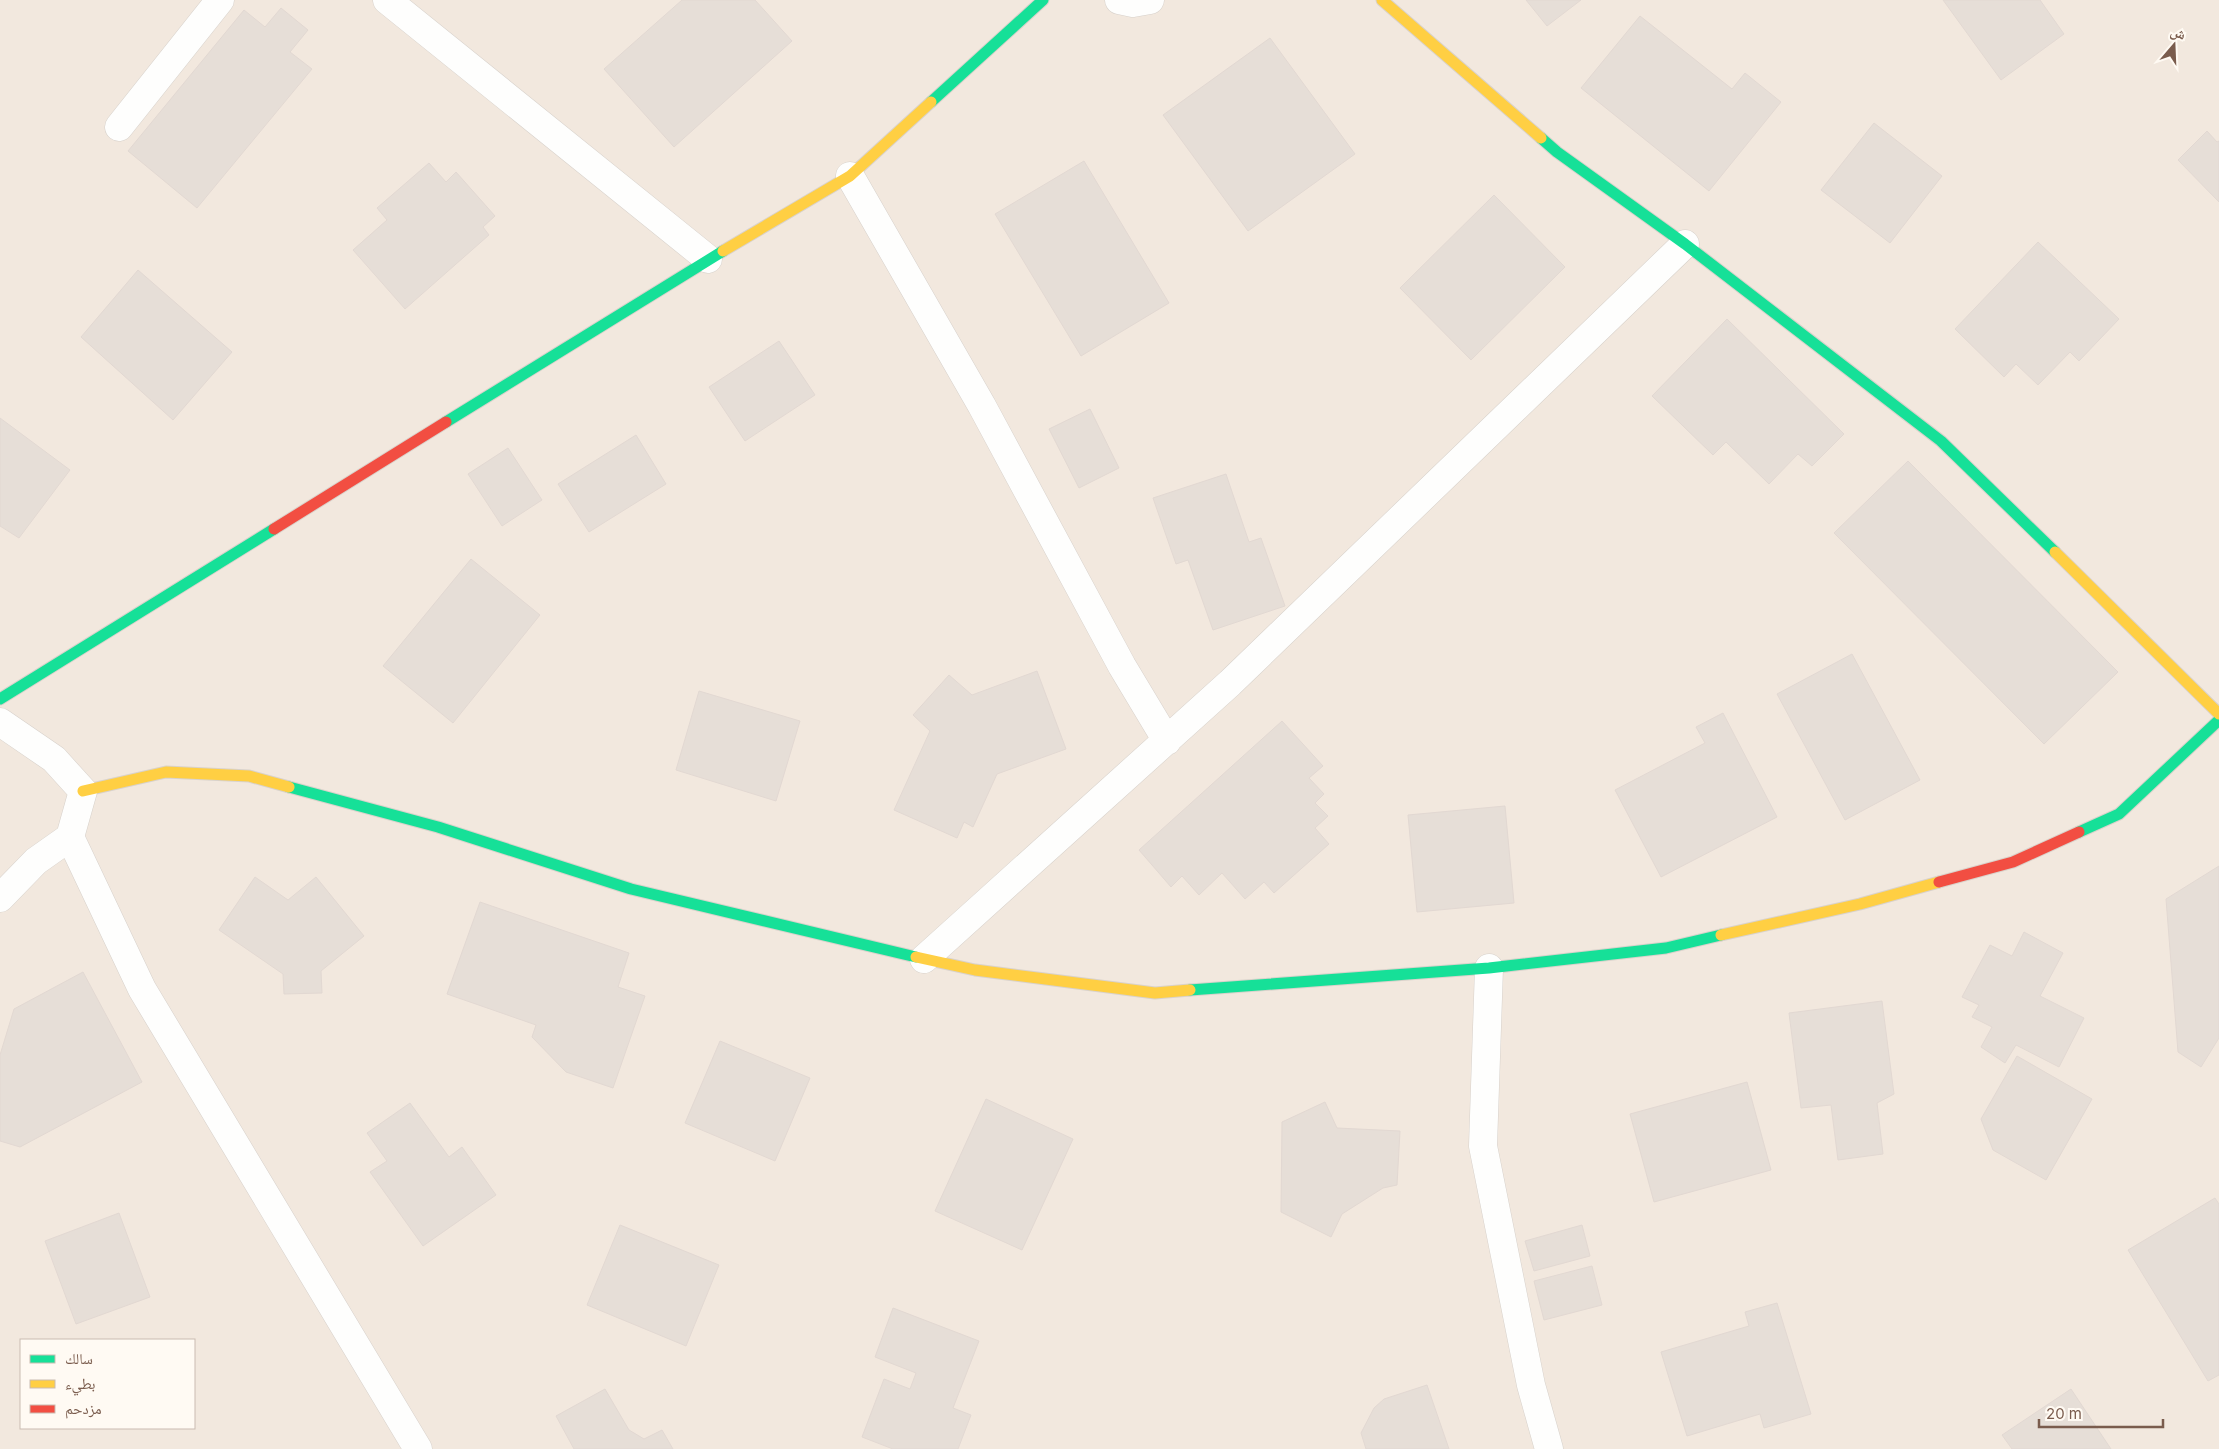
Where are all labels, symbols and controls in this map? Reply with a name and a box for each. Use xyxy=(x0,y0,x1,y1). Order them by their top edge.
north arrow xyxy=(2149,20,2199,70)
text: ش xyxy=(2168,22,2188,44)
legend xyxy=(20,1339,195,1429)
text: سالك xyxy=(65,1349,93,1368)
text: بطيء xyxy=(65,1374,95,1396)
scale bar xyxy=(2039,1396,2163,1428)
text: مزدحم xyxy=(65,1399,102,1419)
text: 20 m xyxy=(2046,1404,2082,1423)

